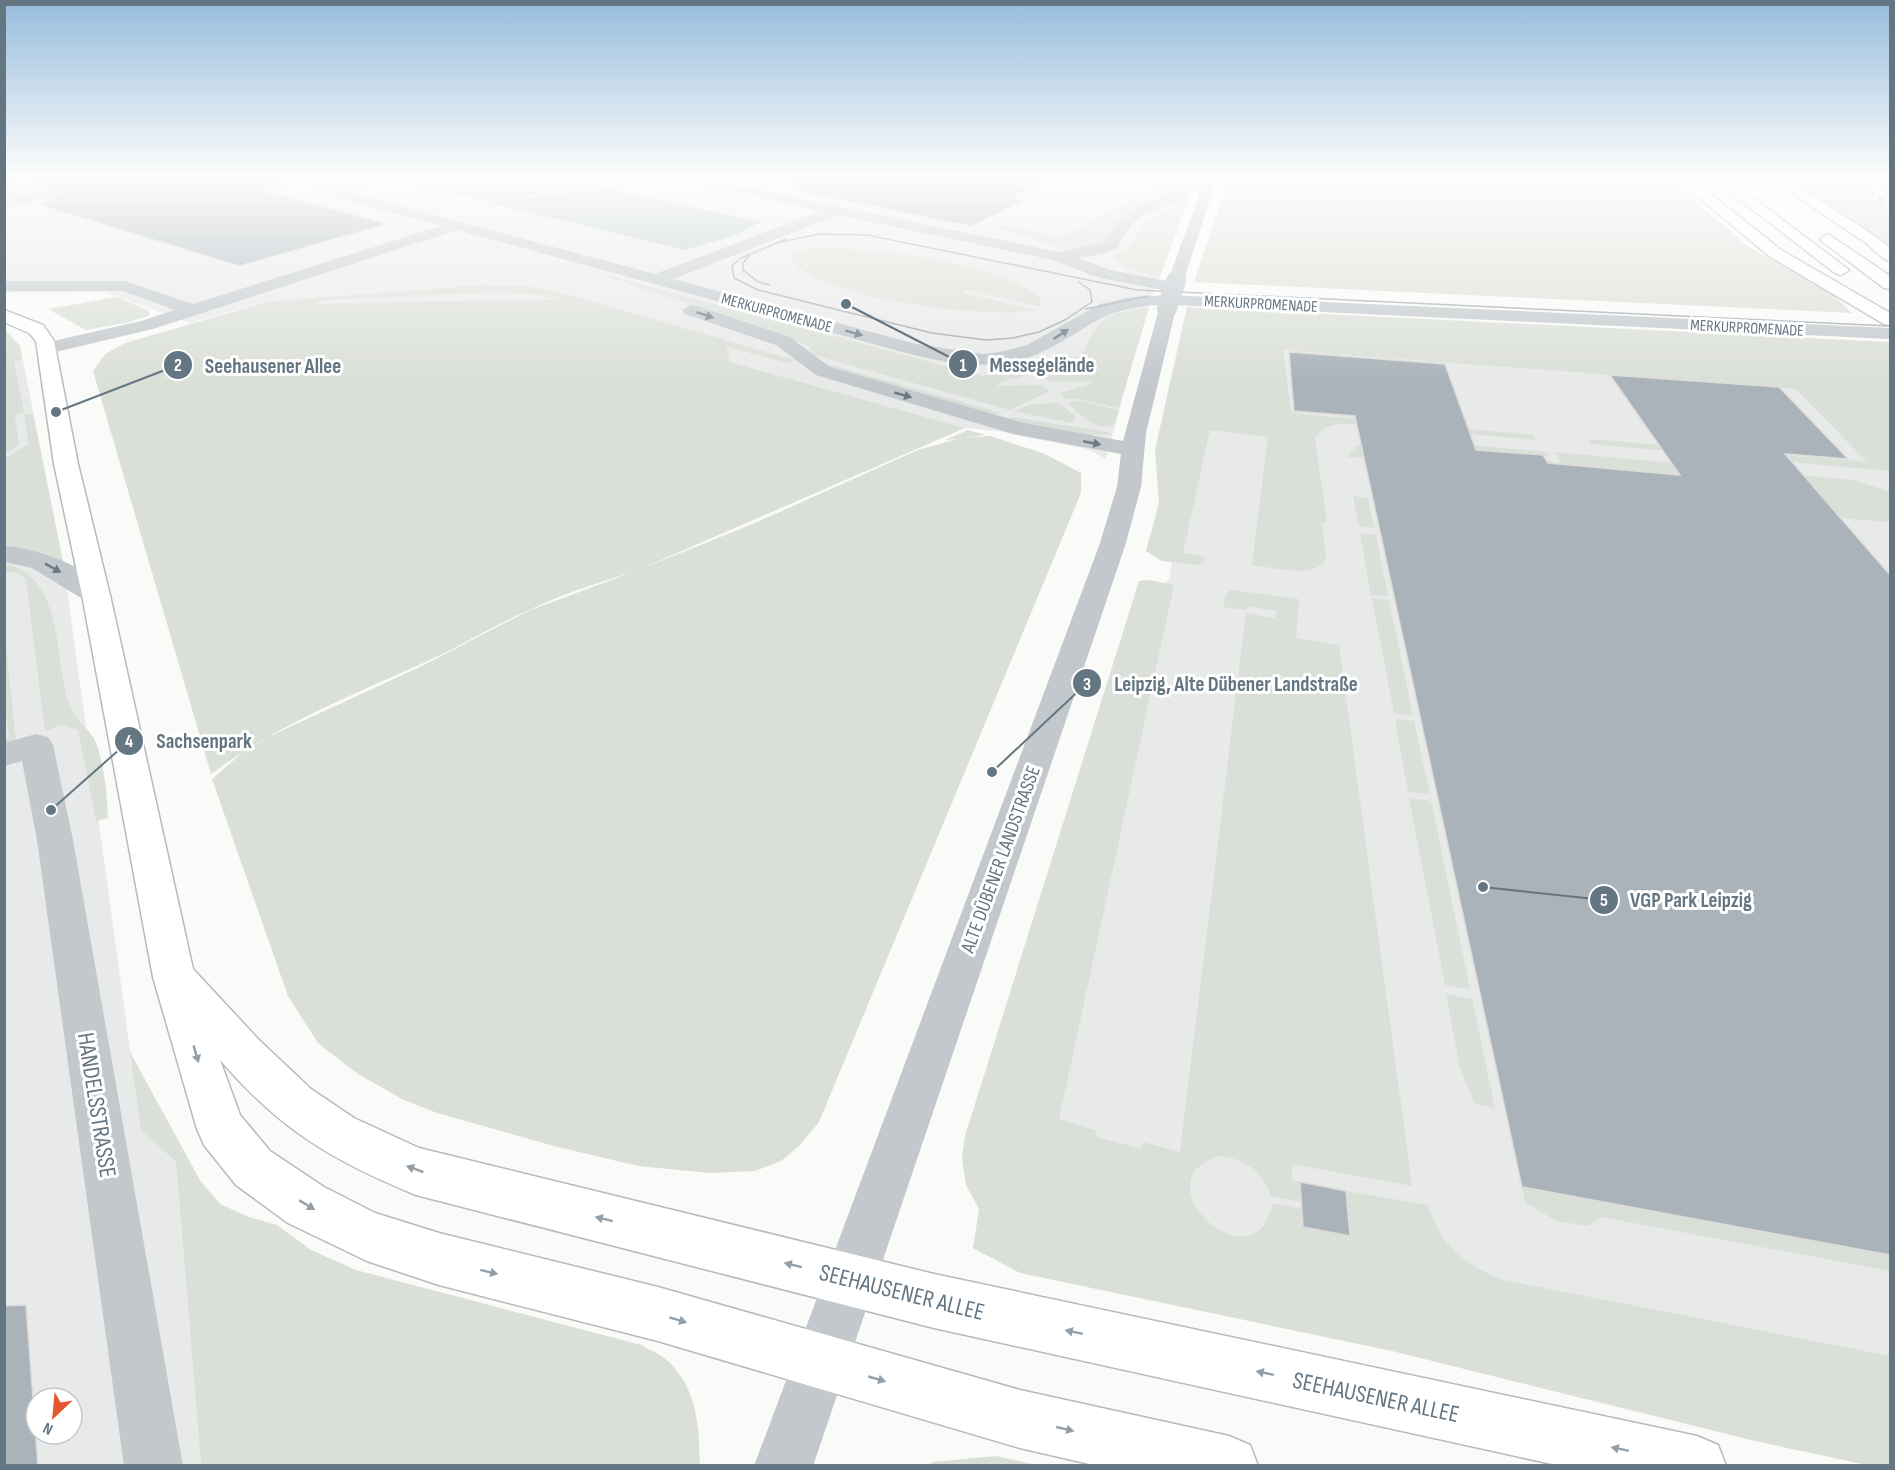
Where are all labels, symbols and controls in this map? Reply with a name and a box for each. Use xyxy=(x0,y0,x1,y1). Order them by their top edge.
street label: MERKURPROMENADE xyxy=(719,290,834,337)
street label: MERKURPROMENADE xyxy=(1204,292,1318,317)
one-way arrow xyxy=(696,311,714,320)
street label: MERKURPROMENADE xyxy=(1690,316,1804,341)
one-way arrow xyxy=(1052,328,1068,340)
one-way arrow xyxy=(845,329,863,338)
callout: Messegelände xyxy=(948,345,1107,384)
callout: Seehausener Allee xyxy=(163,346,353,385)
text: Messegelände xyxy=(989,353,1095,378)
text: Seehausener Allee xyxy=(205,354,341,379)
text: 2 xyxy=(174,355,182,376)
text: 1 xyxy=(959,355,967,376)
one-way arrow xyxy=(894,391,912,400)
one-way arrow xyxy=(1083,439,1102,448)
one-way arrow xyxy=(45,563,62,573)
callout: Leipzig, Alte Dübener Landstraße xyxy=(1072,664,1370,703)
text: Leipzig, Alte Dübener Landstraße xyxy=(1114,672,1358,697)
text: 3 xyxy=(1083,674,1091,695)
callout: Sachsenpark xyxy=(114,722,264,761)
text: Sachsenpark xyxy=(156,729,252,754)
text: 4 xyxy=(125,731,134,752)
street label: ALTE DÜBENER LANDSTRASSE xyxy=(956,763,1046,957)
callout: VGP Park Leipzig xyxy=(1589,881,1764,920)
text: VGP Park Leipzig xyxy=(1630,888,1752,913)
text: 5 xyxy=(1600,890,1608,911)
street label: HANDELSSTRASSE xyxy=(71,1031,122,1180)
one-way arrow xyxy=(192,1045,201,1063)
one-way arrow xyxy=(406,1164,424,1174)
one-way arrow xyxy=(299,1199,315,1210)
one-way arrow xyxy=(594,1213,613,1223)
street label: SEEHAUSENER ALLEE xyxy=(816,1258,987,1327)
one-way arrow xyxy=(784,1260,802,1270)
one-way arrow xyxy=(480,1267,498,1277)
one-way arrow xyxy=(669,1316,687,1325)
one-way arrow xyxy=(1065,1326,1083,1336)
street label: SEEHAUSENER ALLEE xyxy=(1290,1366,1462,1429)
one-way arrow xyxy=(1255,1367,1274,1377)
one-way arrow xyxy=(868,1375,886,1384)
north arrow xyxy=(24,1386,84,1446)
text: N xyxy=(40,1418,56,1439)
one-way arrow xyxy=(1056,1425,1075,1434)
one-way arrow xyxy=(1610,1444,1629,1453)

